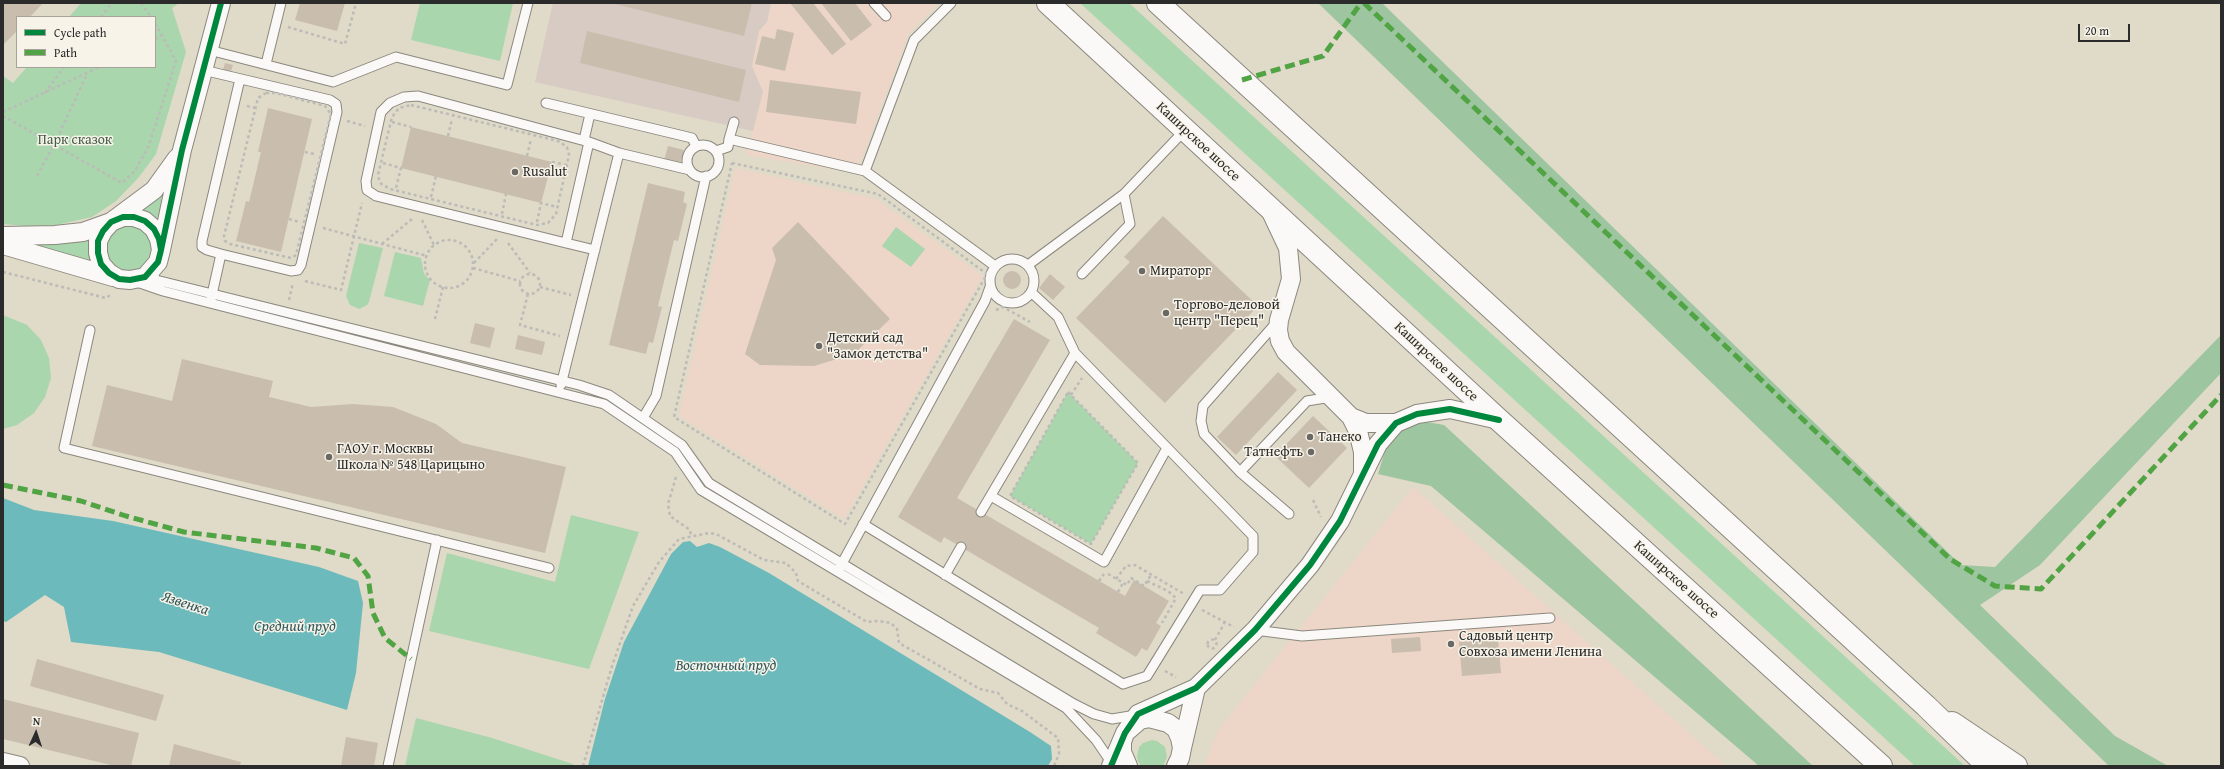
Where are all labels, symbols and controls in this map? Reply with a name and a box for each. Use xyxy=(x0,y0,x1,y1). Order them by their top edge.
legend xyxy=(16,16,156,68)
scale bar xyxy=(2080,16,2132,42)
text: 20 m xyxy=(2085,22,2109,39)
text: Cycle path xyxy=(54,24,106,41)
text: Path xyxy=(54,44,77,61)
street label: Каширское шоссе xyxy=(1152,99,1244,185)
park label: Парк сказок xyxy=(38,132,112,148)
place label: Rusalut xyxy=(523,164,567,180)
marker: Rusalut xyxy=(510,167,520,177)
place label: Мираторг xyxy=(1150,263,1211,279)
marker: Мираторг xyxy=(1137,266,1147,276)
place label: Торгово-деловой центр "Перец" xyxy=(1174,297,1280,330)
marker: Торгово-деловой центр "Перец" xyxy=(1161,308,1171,318)
street label: Каширское шоссе xyxy=(1390,319,1482,405)
place label: Детский сад "Замок детства" xyxy=(827,330,928,362)
marker: Детский сад "Замок детства" xyxy=(814,341,824,351)
place label: Танеко xyxy=(1318,429,1362,445)
marker: Танеко xyxy=(1305,432,1315,442)
place label: ГАОУ г. Москвы Школа № 548 Царицыно xyxy=(337,441,485,474)
place label: Татнефть xyxy=(1244,444,1303,460)
marker: Татнефть xyxy=(1306,447,1316,457)
marker: ГАОУ г. Москвы Школа № 548 Царицыно xyxy=(324,452,334,462)
street label: Каширское шоссе xyxy=(1630,537,1722,623)
water label: Язвенка xyxy=(159,588,211,620)
water label: Средний пруд xyxy=(254,618,336,636)
place label: Садовый центр Совхоза имени Ленина xyxy=(1459,628,1602,660)
marker: Садовый центр Совхоза имени Ленина xyxy=(1446,639,1456,649)
water label: Восточный пруд xyxy=(676,657,776,675)
north arrow xyxy=(16,713,56,753)
text: N xyxy=(33,713,41,729)

